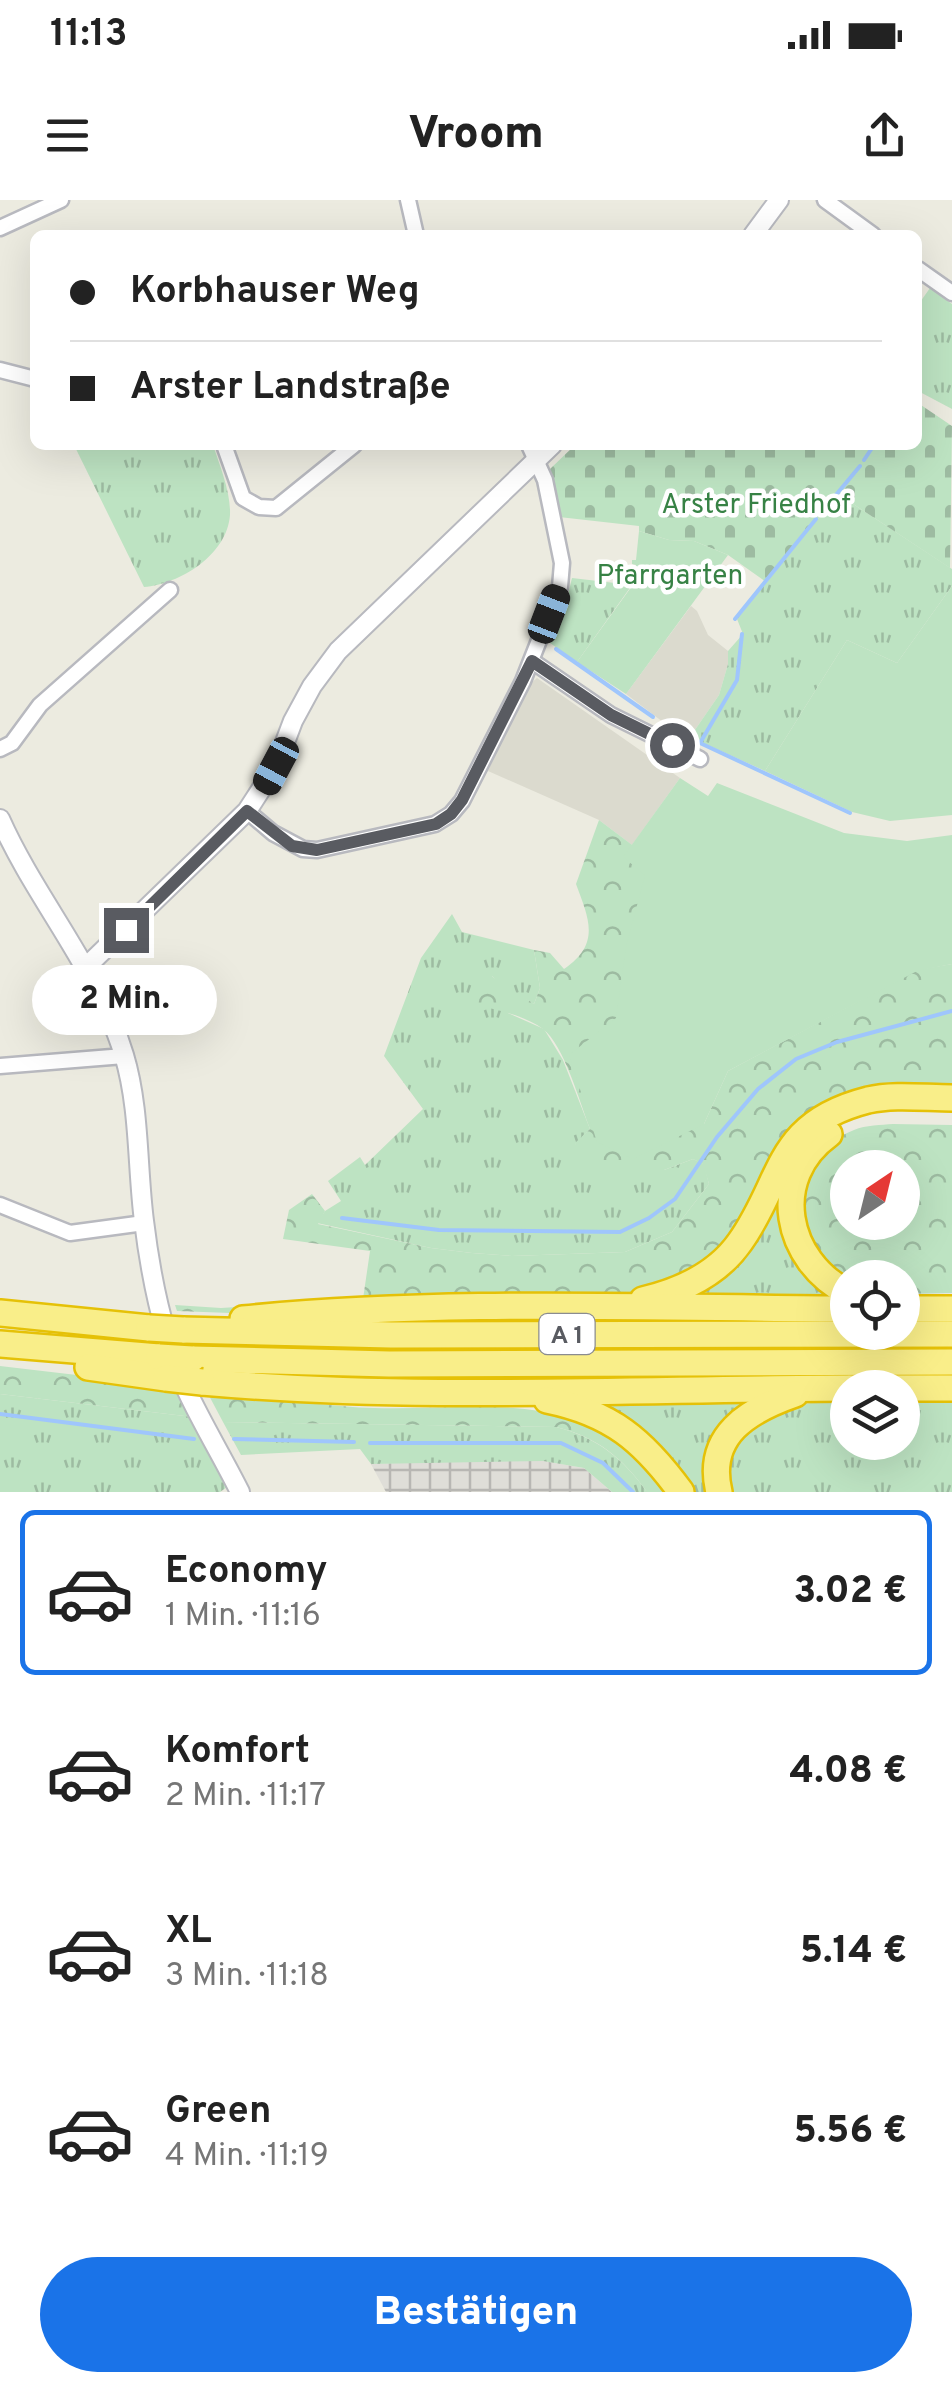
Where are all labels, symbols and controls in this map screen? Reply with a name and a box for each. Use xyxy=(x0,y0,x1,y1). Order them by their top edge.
text: 11:13 xyxy=(50,11,128,60)
text: Vroom xyxy=(408,107,544,164)
icon: menu xyxy=(40,108,95,163)
icon: share xyxy=(857,108,912,163)
text: Korbhauser Weg xyxy=(130,268,420,317)
text: Arster Landstraße xyxy=(130,364,451,413)
park label: Arster Friedhof xyxy=(661,488,851,524)
park label: Pfarrgarten xyxy=(597,559,743,595)
car xyxy=(524,581,574,647)
route start xyxy=(650,723,695,768)
car xyxy=(249,732,303,800)
route end xyxy=(104,908,149,953)
callout: 2 Min. xyxy=(34,965,218,1035)
text: 2 Min. xyxy=(79,980,170,1020)
north arrow xyxy=(830,1150,920,1240)
map controls xyxy=(830,1150,920,1460)
button: locate xyxy=(830,1260,920,1350)
road number: A 1 xyxy=(540,1314,594,1354)
button: layers xyxy=(830,1370,920,1460)
icon: car xyxy=(45,1548,135,1638)
text: Economy xyxy=(165,1548,327,1597)
text: 3.02 € xyxy=(793,1568,907,1617)
text: 1 Min. · 11:16 xyxy=(165,1597,321,1637)
icon: car xyxy=(45,1728,135,1818)
text: Komfort xyxy=(165,1728,310,1777)
text: 4.08 € xyxy=(790,1748,907,1797)
text: 2 Min. · 11:17 xyxy=(165,1777,326,1817)
icon: car xyxy=(45,1908,135,1998)
text: XL xyxy=(165,1908,212,1957)
text: 5.14 € xyxy=(800,1928,907,1977)
text: 3 Min. · 11:18 xyxy=(165,1957,329,1997)
icon: car xyxy=(45,2088,135,2178)
text: Green xyxy=(165,2088,271,2137)
text: 5.56 € xyxy=(794,2108,907,2157)
text: 4 Min. · 11:19 xyxy=(165,2137,329,2177)
button: Bestätigen xyxy=(40,2257,912,2372)

